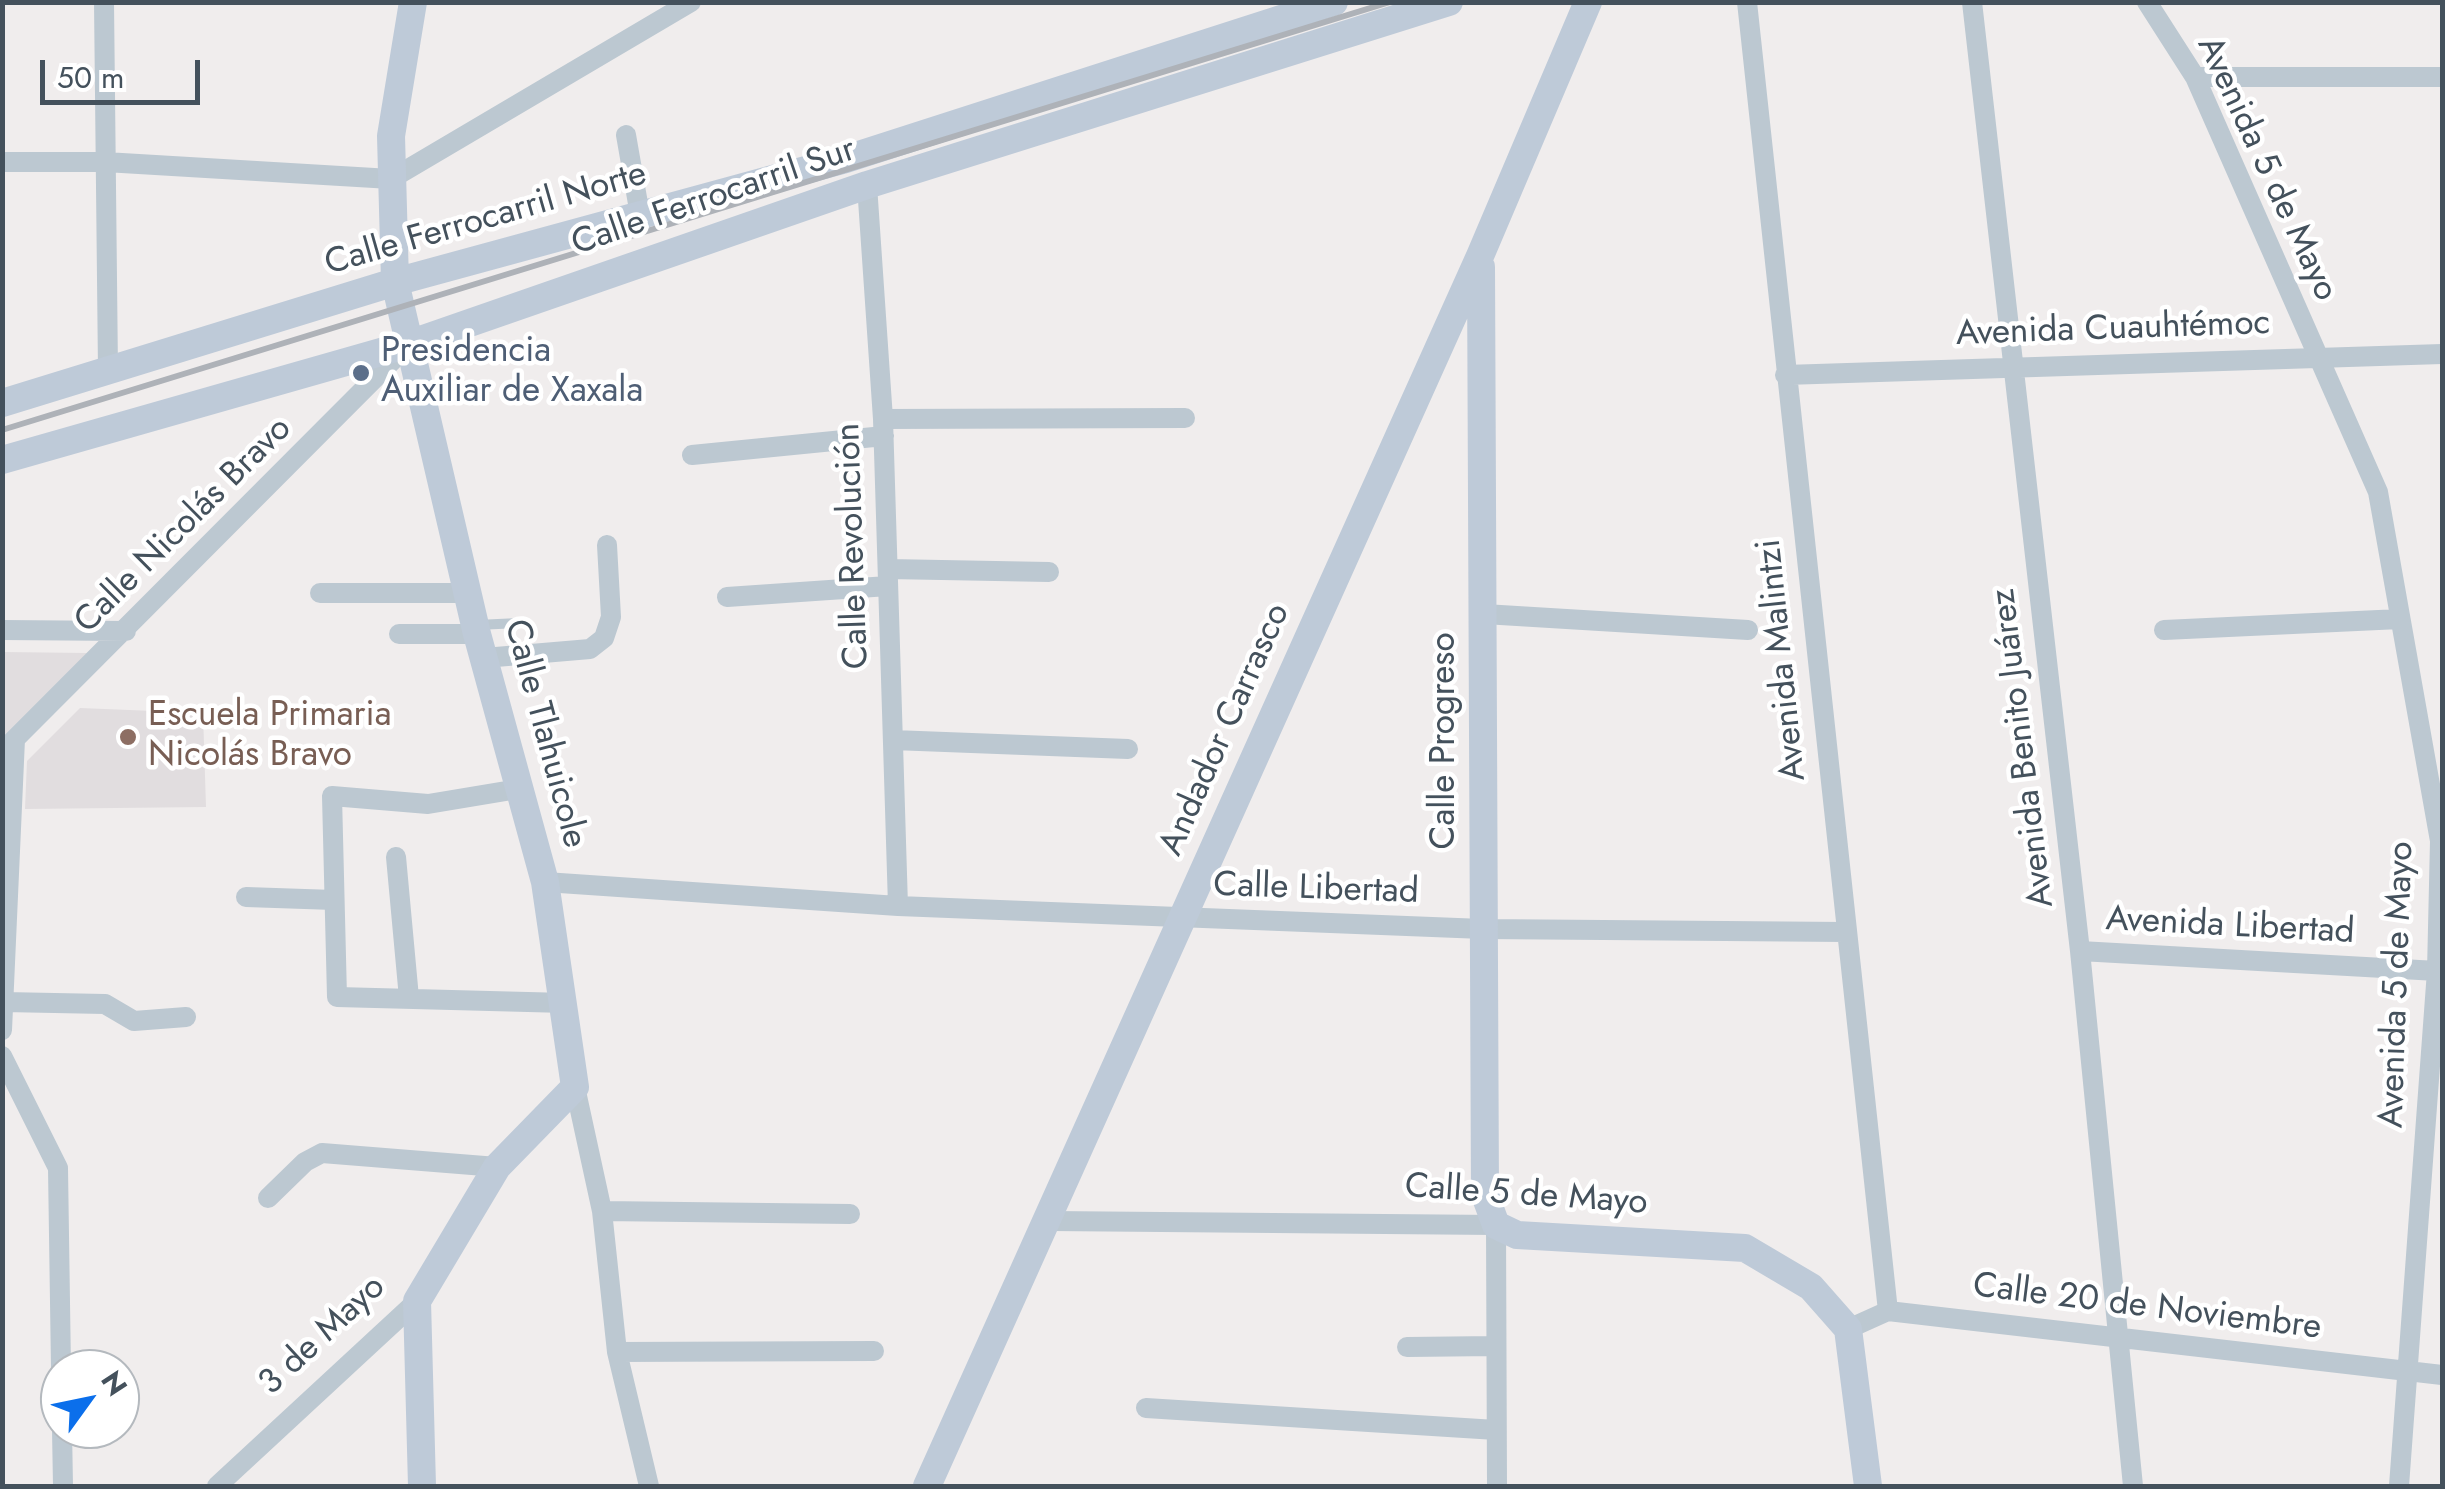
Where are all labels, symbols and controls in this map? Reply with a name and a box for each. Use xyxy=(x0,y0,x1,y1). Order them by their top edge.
street label: Avenida 5 de Mayo xyxy=(2186,30,2346,308)
scale bar xyxy=(45,40,205,102)
text: 50 m xyxy=(57,56,124,99)
street label: Calle Ferrocarril Sur xyxy=(567,130,861,266)
street label: Calle Ferrocarril Norte xyxy=(320,154,652,286)
street label: Avenida Cuauhtémoc xyxy=(1955,304,2271,356)
place label: Presidencia Auxiliar de Xaxala xyxy=(381,332,643,414)
marker: Presidencia Auxiliar de Xaxala xyxy=(350,362,372,384)
street label: Calle Nicolás Bravo xyxy=(67,409,301,643)
street label: Calle Revolución xyxy=(829,422,879,670)
street label: Avenida Malintzi xyxy=(1749,537,1817,783)
street label: Avenida Benito Juárez xyxy=(1984,586,2064,910)
street label: Andador Carrasco xyxy=(1152,597,1300,863)
street label: Calle Tlahuicole xyxy=(493,615,595,853)
street label: Calle Progreso xyxy=(1425,632,1467,850)
place label: Escuela Primaria Nicolás Bravo xyxy=(148,696,392,778)
marker: Escuela Primaria Nicolás Bravo xyxy=(117,726,139,748)
street label: Avenida 5 de Mayo xyxy=(2372,841,2424,1129)
street label: Calle Libertad xyxy=(1213,865,1419,915)
street label: Avenida Libertad xyxy=(2105,900,2355,954)
street label: Calle 5 de Mayo xyxy=(1403,1167,1649,1225)
street label: Calle 20 de Noviembre xyxy=(1971,1266,2323,1350)
street label: 3 de Mayo xyxy=(251,1267,395,1405)
north arrow xyxy=(40,1349,140,1449)
text: N xyxy=(91,1363,137,1404)

